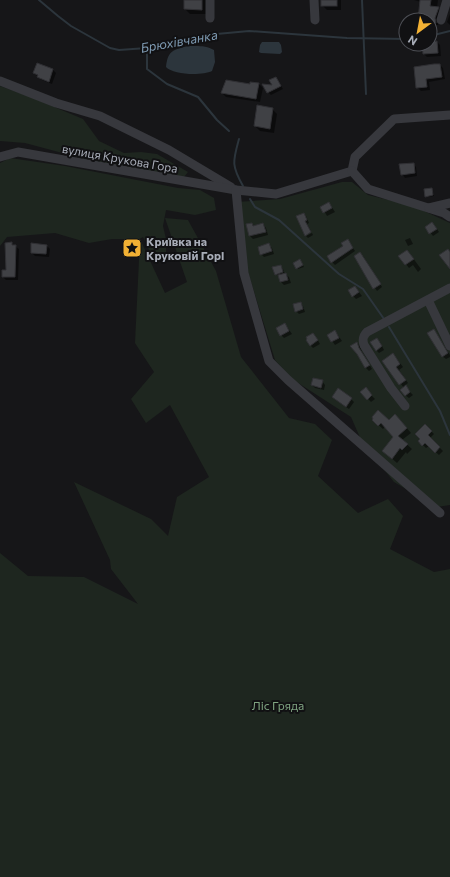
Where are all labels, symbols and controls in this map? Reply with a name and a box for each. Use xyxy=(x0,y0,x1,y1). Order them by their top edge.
north arrow xyxy=(398,12,438,52)
water label: Брюхівчанка xyxy=(139,26,219,56)
text: N xyxy=(405,33,419,49)
street label: вулиця Крукова Гора xyxy=(61,141,179,175)
place label: Криївка на Круковій Горі xyxy=(146,234,224,262)
place icon: Криївка на Круковій Горі xyxy=(121,237,143,259)
park label: Ліс Гряда xyxy=(252,698,304,712)

